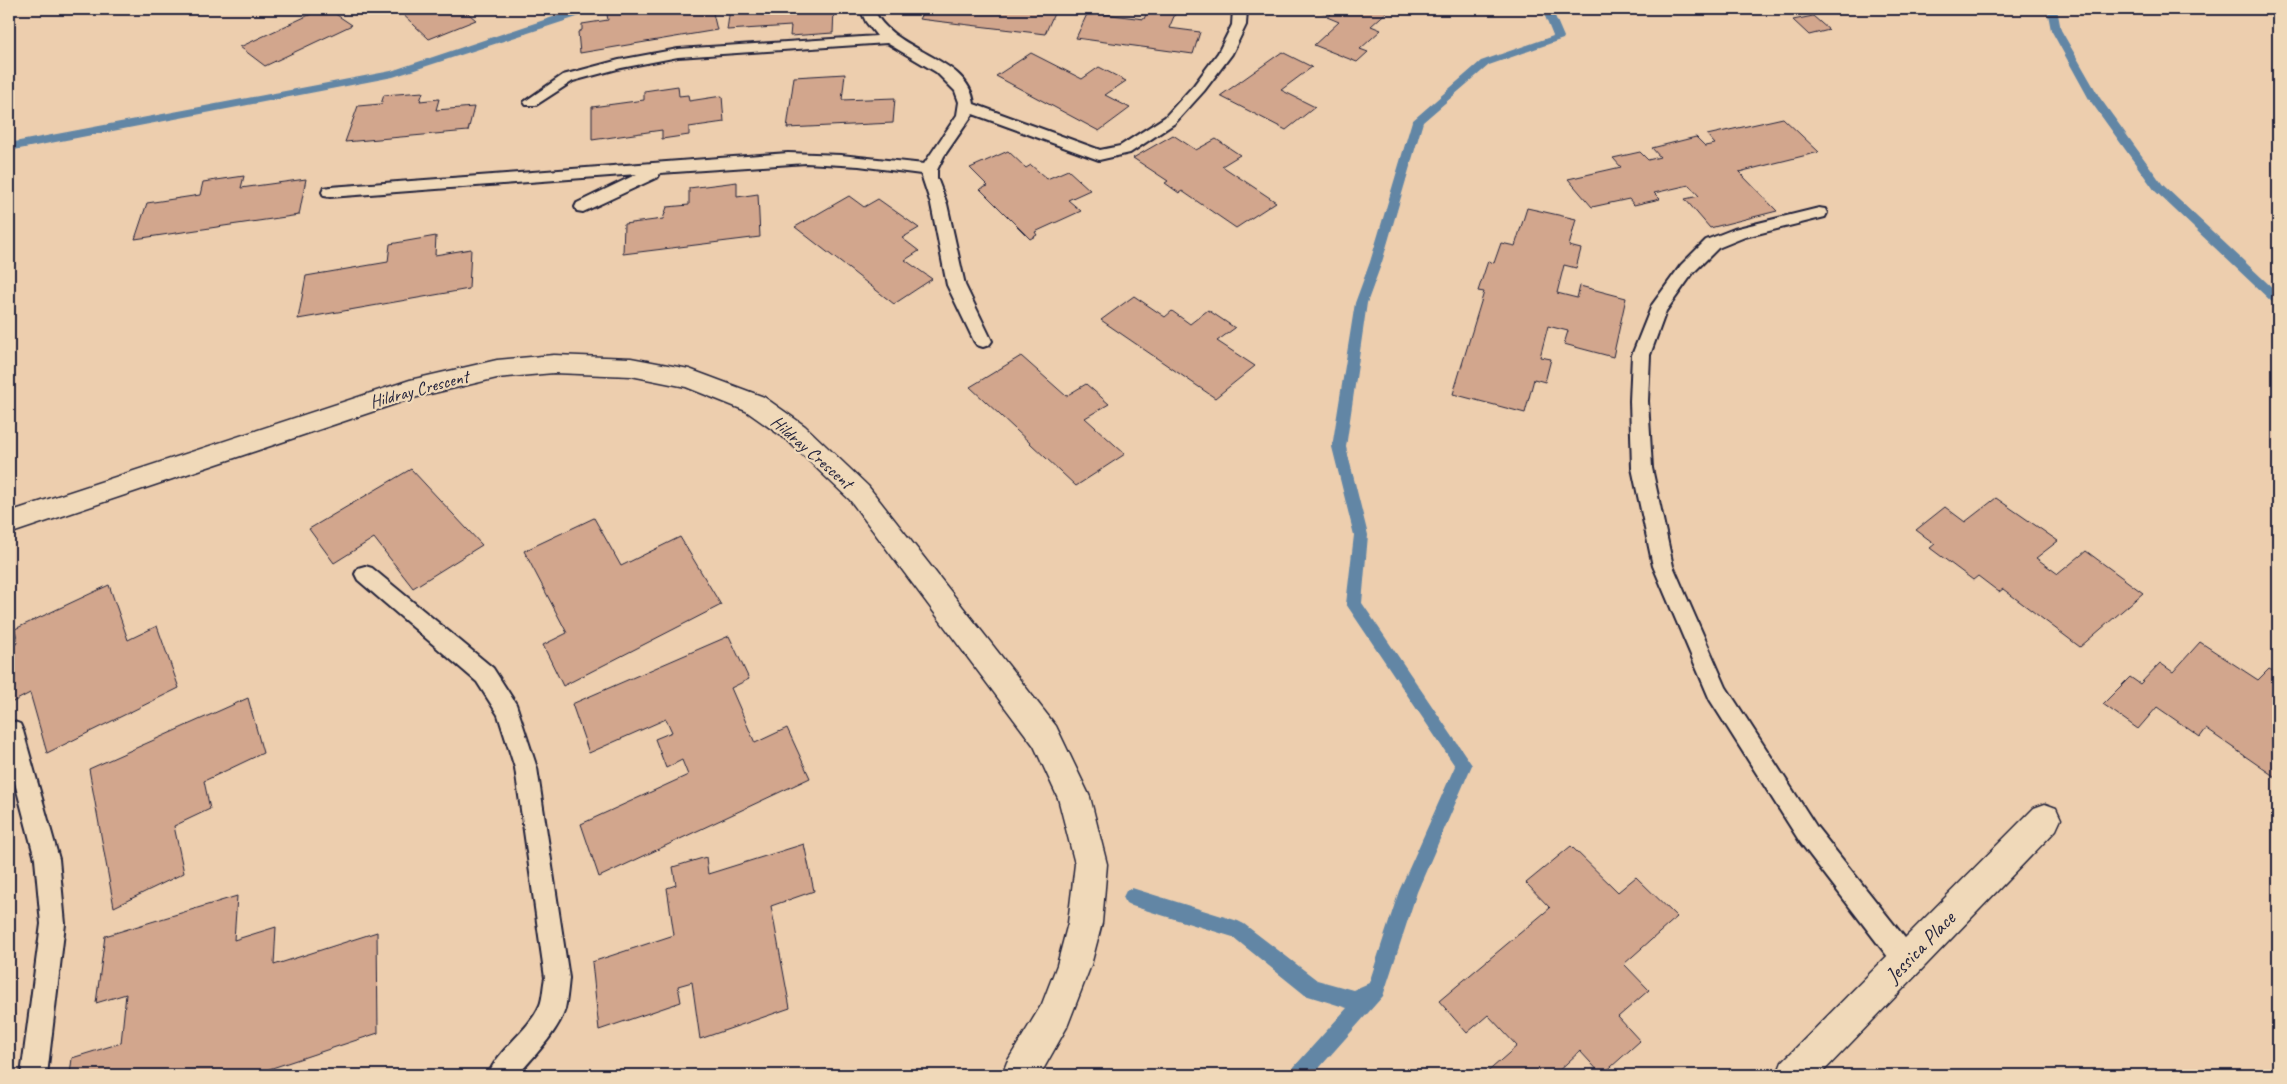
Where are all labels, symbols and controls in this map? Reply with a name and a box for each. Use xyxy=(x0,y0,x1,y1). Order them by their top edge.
street label: Hildray Crescent xyxy=(367,364,474,413)
street label: Hildray Crescent xyxy=(767,410,860,496)
street label: Jessica Place xyxy=(1879,905,1961,989)

